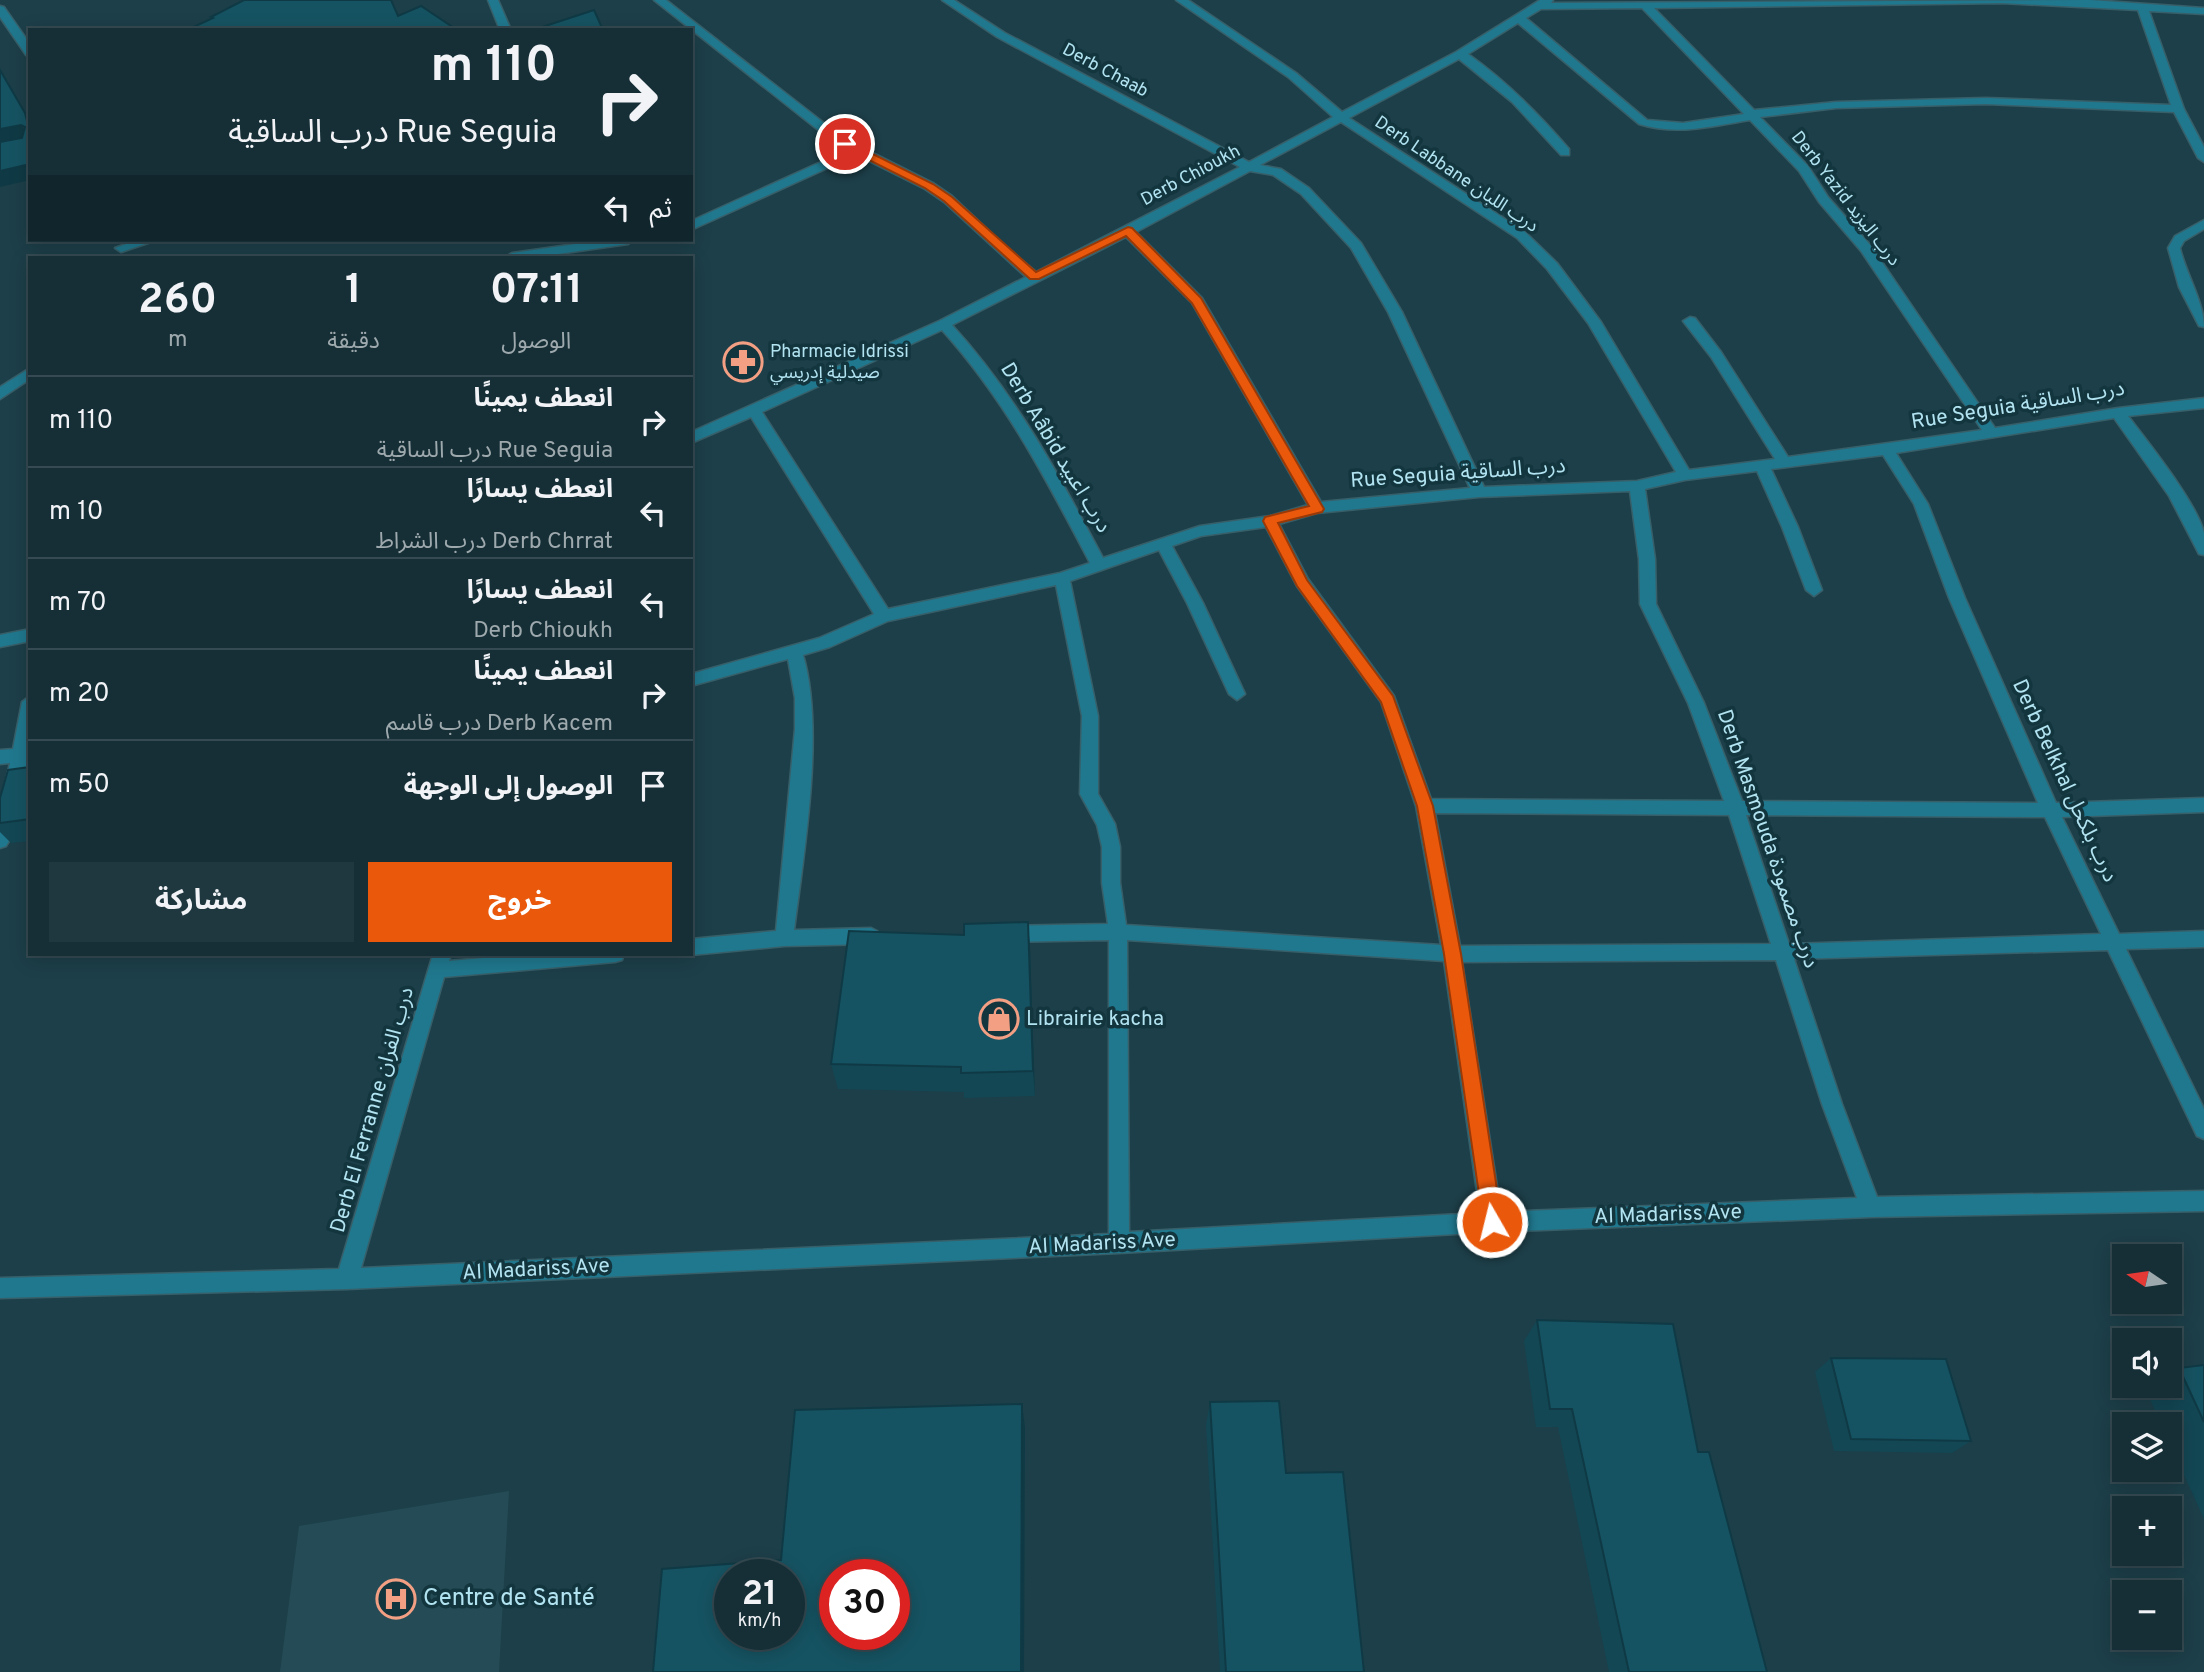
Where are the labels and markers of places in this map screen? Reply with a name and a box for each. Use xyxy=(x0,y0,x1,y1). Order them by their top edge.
pin xyxy=(815,114,875,174)
pharmacy icon: Pharmacie Idrissi صيدلية إدريسي xyxy=(722,341,764,383)
place label: Pharmacie Idrissi صيدلية إدريسي xyxy=(770,341,909,385)
shop icon: Librairie kacha xyxy=(978,998,1020,1040)
place label: Librairie kacha xyxy=(1026,1006,1164,1033)
hospital icon: Centre de Santé xyxy=(375,1578,417,1620)
place label: Centre de Santé xyxy=(423,1584,595,1614)

